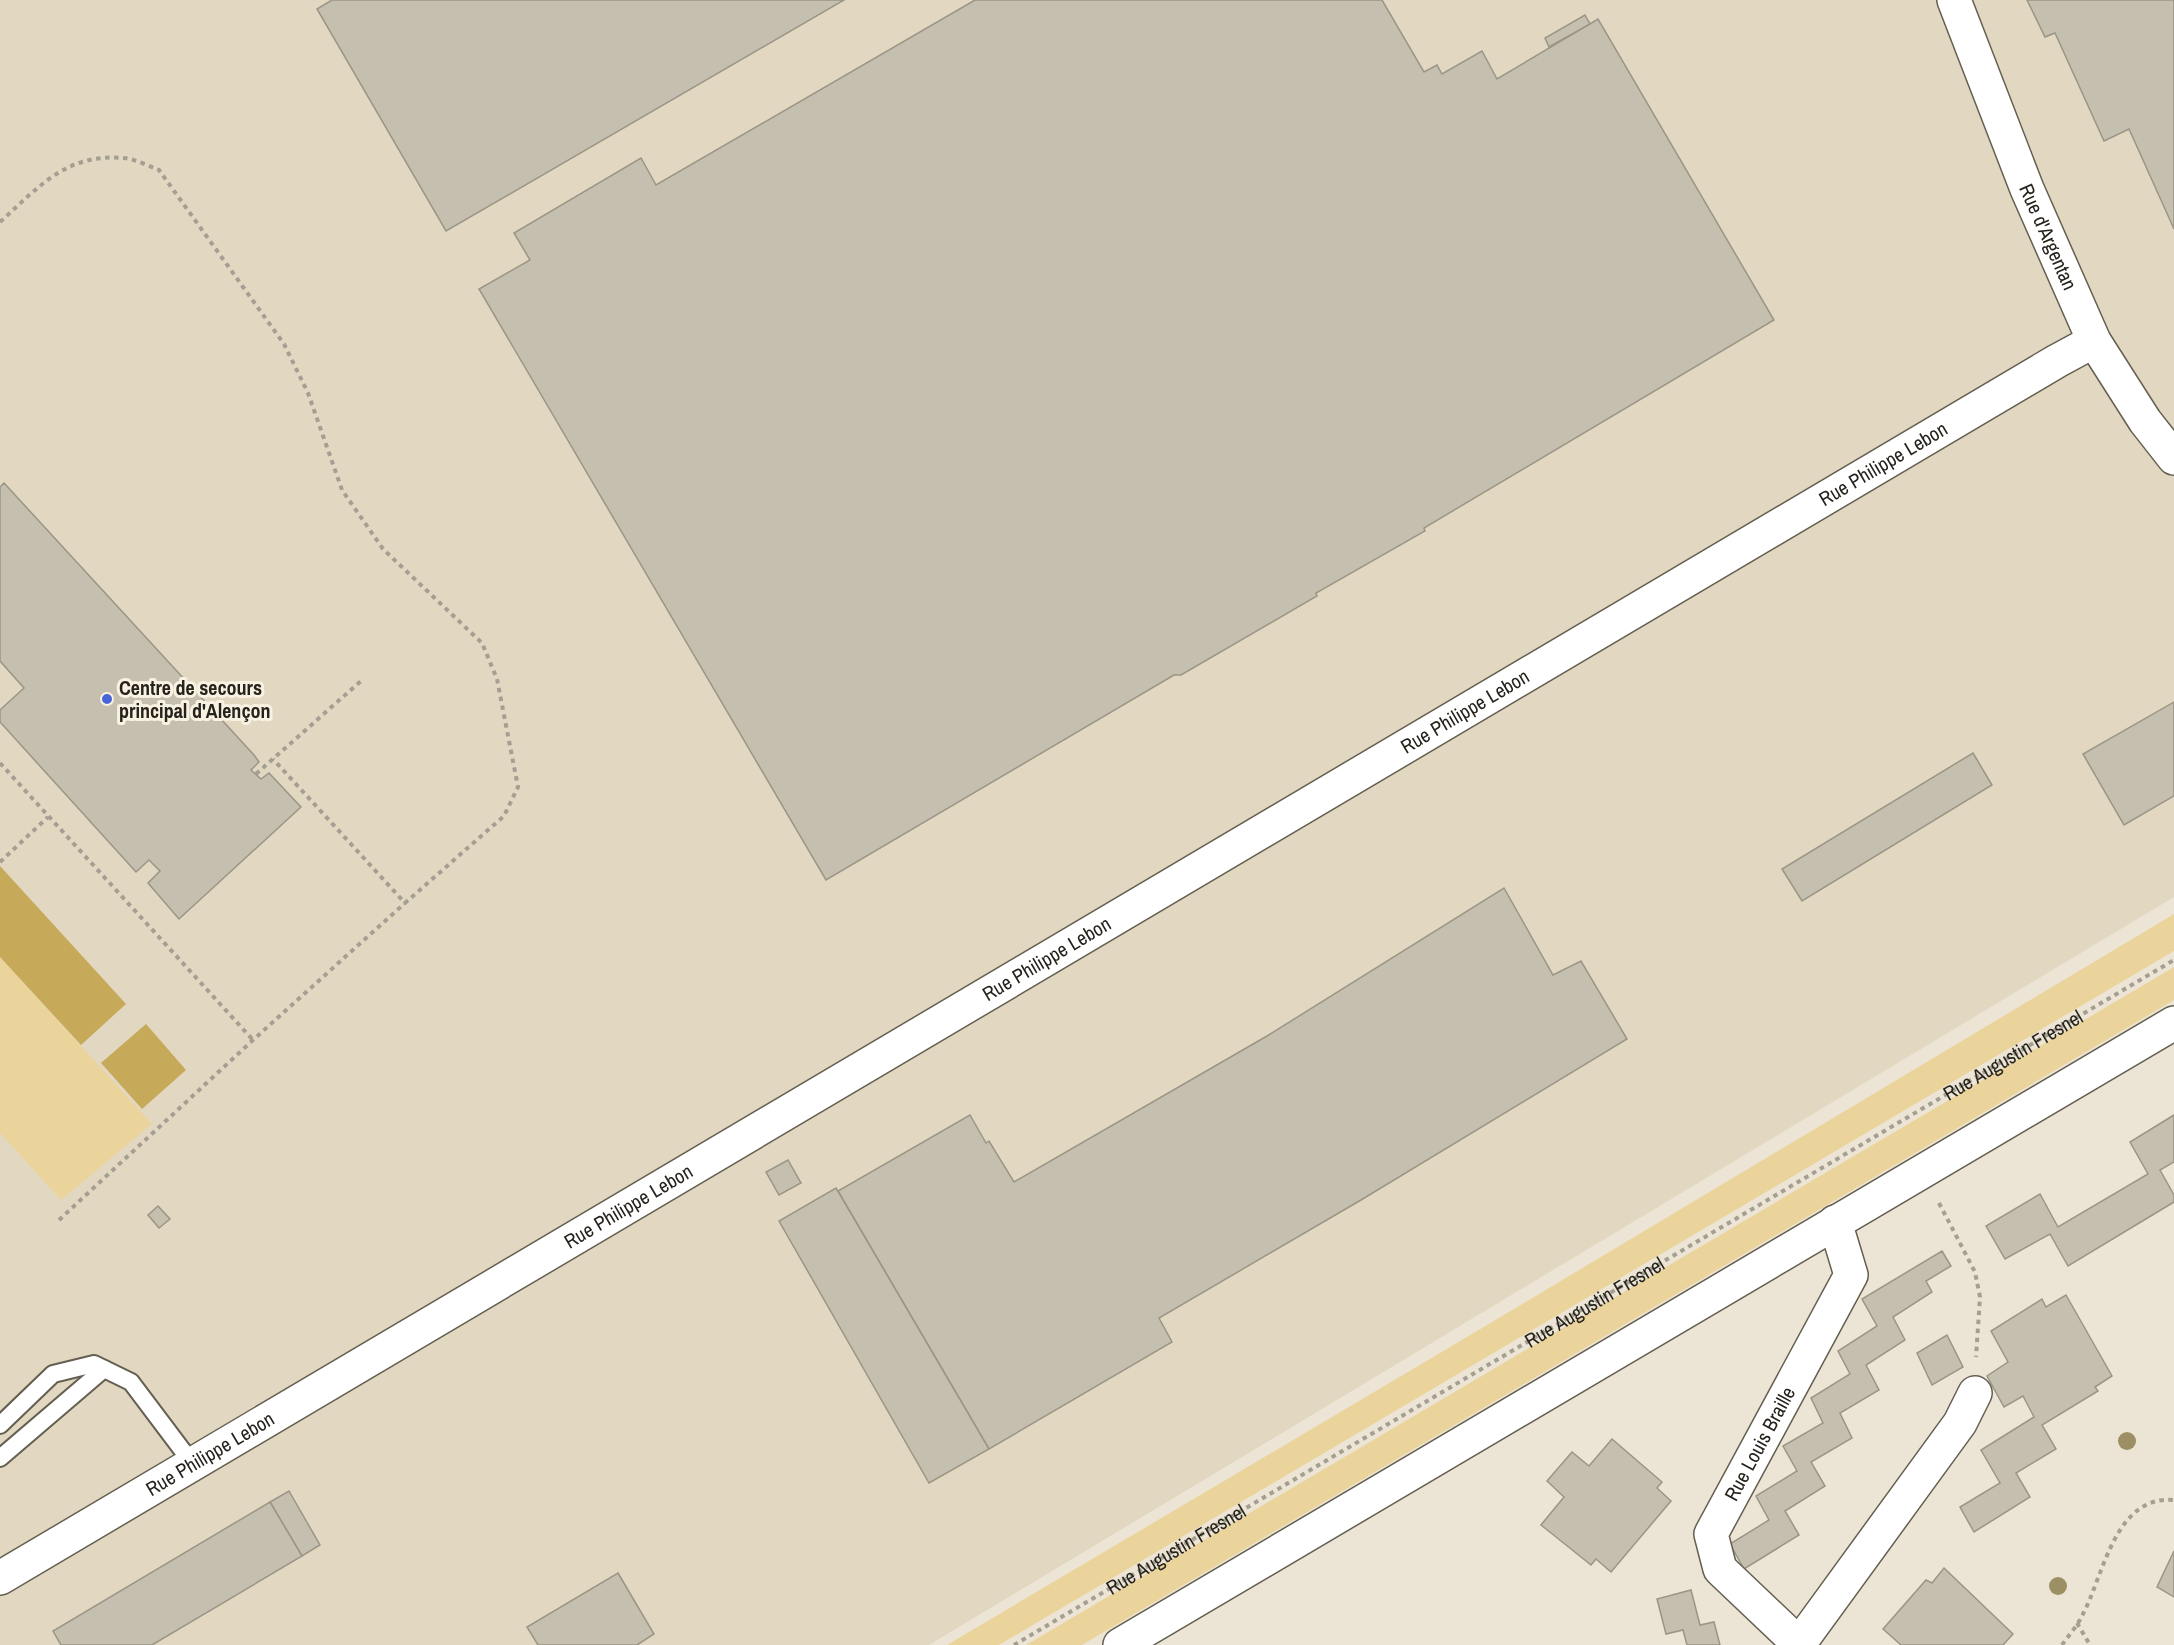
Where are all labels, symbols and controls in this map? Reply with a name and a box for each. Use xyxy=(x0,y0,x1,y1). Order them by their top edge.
street label: Rue d'Argentan xyxy=(2013,179,2084,294)
street label: Rue Philippe Lebon xyxy=(1814,415,1952,512)
street label: Rue Philippe Lebon xyxy=(1395,662,1534,759)
place label: Centre de secours principal d'Alençon xyxy=(119,674,271,724)
marker: Centre de secours principal d'Alençon xyxy=(100,692,114,706)
street label: Rue Philippe Lebon xyxy=(977,910,1116,1007)
street label: Rue Augustin Fresnel xyxy=(1938,1003,2087,1106)
street label: Rue Philippe Lebon xyxy=(559,1157,697,1254)
street label: Rue Augustin Fresnel xyxy=(1519,1250,1669,1354)
street label: Rue Louis Braille xyxy=(1718,1382,1801,1505)
street label: Rue Philippe Lebon xyxy=(140,1405,279,1502)
street label: Rue Augustin Fresnel xyxy=(1101,1497,1250,1601)

